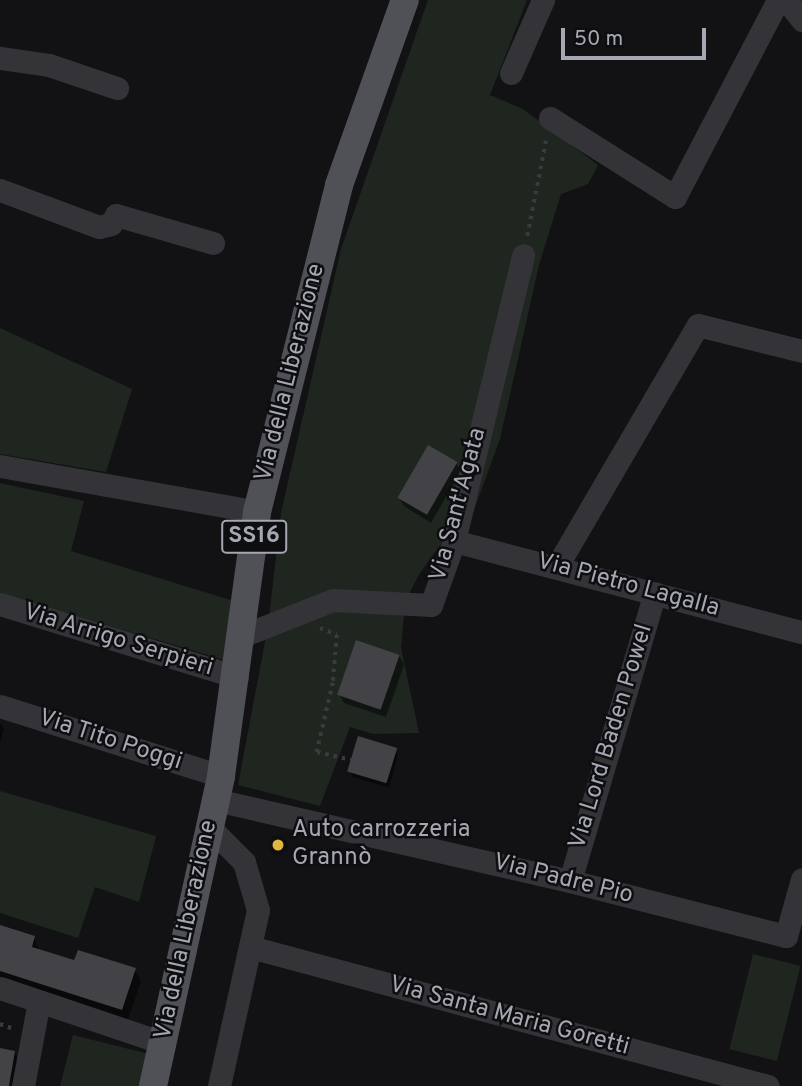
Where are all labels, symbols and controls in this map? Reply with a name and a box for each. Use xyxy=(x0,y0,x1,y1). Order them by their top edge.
scale bar xyxy=(564,14,709,58)
text: 50 m xyxy=(574,26,623,53)
street label: Via della Liberazione xyxy=(250,261,332,485)
street label: Via Sant'Agata xyxy=(425,425,493,585)
road number: SS16 xyxy=(221,517,287,556)
street label: Via Pietro Lagalla xyxy=(534,548,722,624)
street label: Via Arrigo Serpieri xyxy=(19,598,217,684)
street label: Via Lord Baden Powel xyxy=(564,621,660,853)
street label: Via Tito Poggi xyxy=(34,704,186,778)
place label: Auto carrozzeria Grannò xyxy=(292,817,470,873)
street label: Via della Liberazione xyxy=(150,818,224,1042)
marker: Auto carrozzeria Grannò xyxy=(270,837,286,853)
street label: Via Padre Pio xyxy=(490,849,636,911)
street label: Via Santa Maria Goretti xyxy=(386,971,632,1063)

